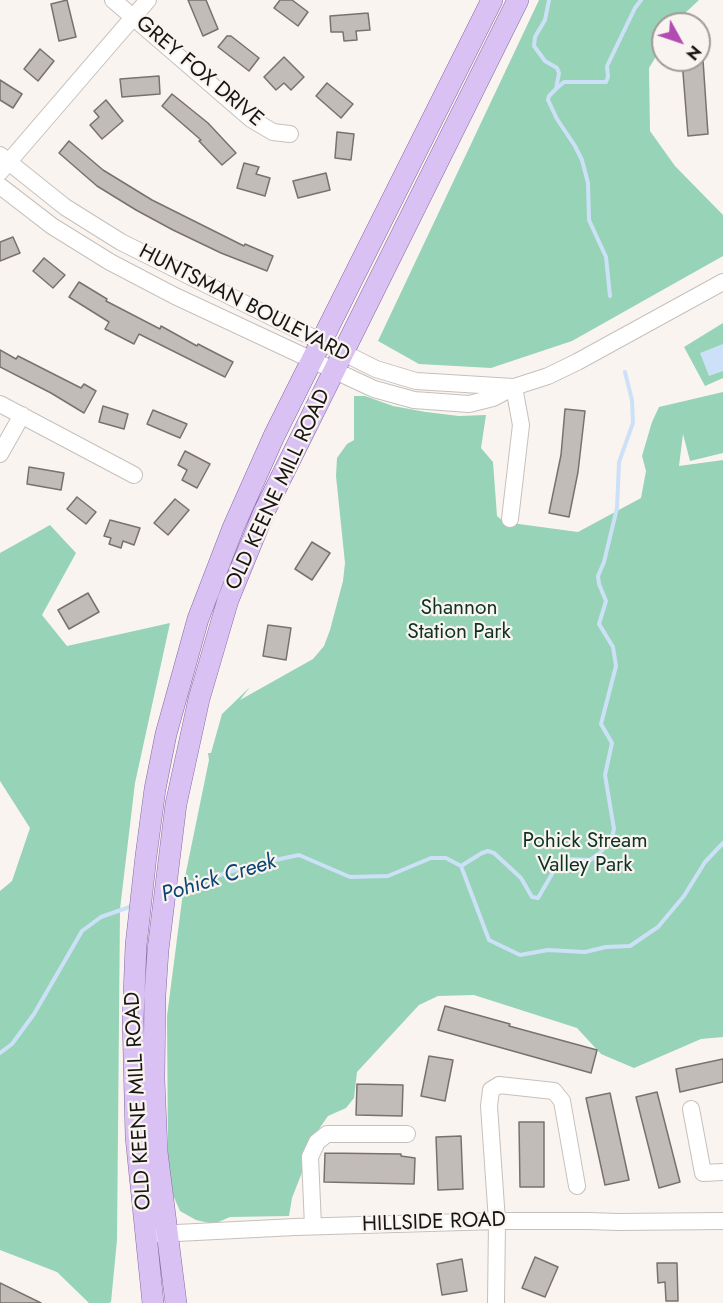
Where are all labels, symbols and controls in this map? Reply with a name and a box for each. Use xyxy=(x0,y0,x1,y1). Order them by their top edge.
street label: GREY FOX DRIVE xyxy=(130,11,268,133)
north arrow xyxy=(651,12,711,72)
text: N xyxy=(681,40,707,65)
street label: HUNTSMAN BOULEVARD xyxy=(134,240,354,368)
street label: OLD KEENE MILL ROAD xyxy=(221,385,337,595)
park label: Shannon Station Park xyxy=(407,596,511,646)
park label: Pohick Stream Valley Park xyxy=(522,829,648,879)
water label: Pohick Creek xyxy=(158,849,280,909)
street label: OLD KEENE MILL ROAD xyxy=(121,991,157,1211)
street label: HILLSIDE ROAD xyxy=(362,1208,506,1238)

